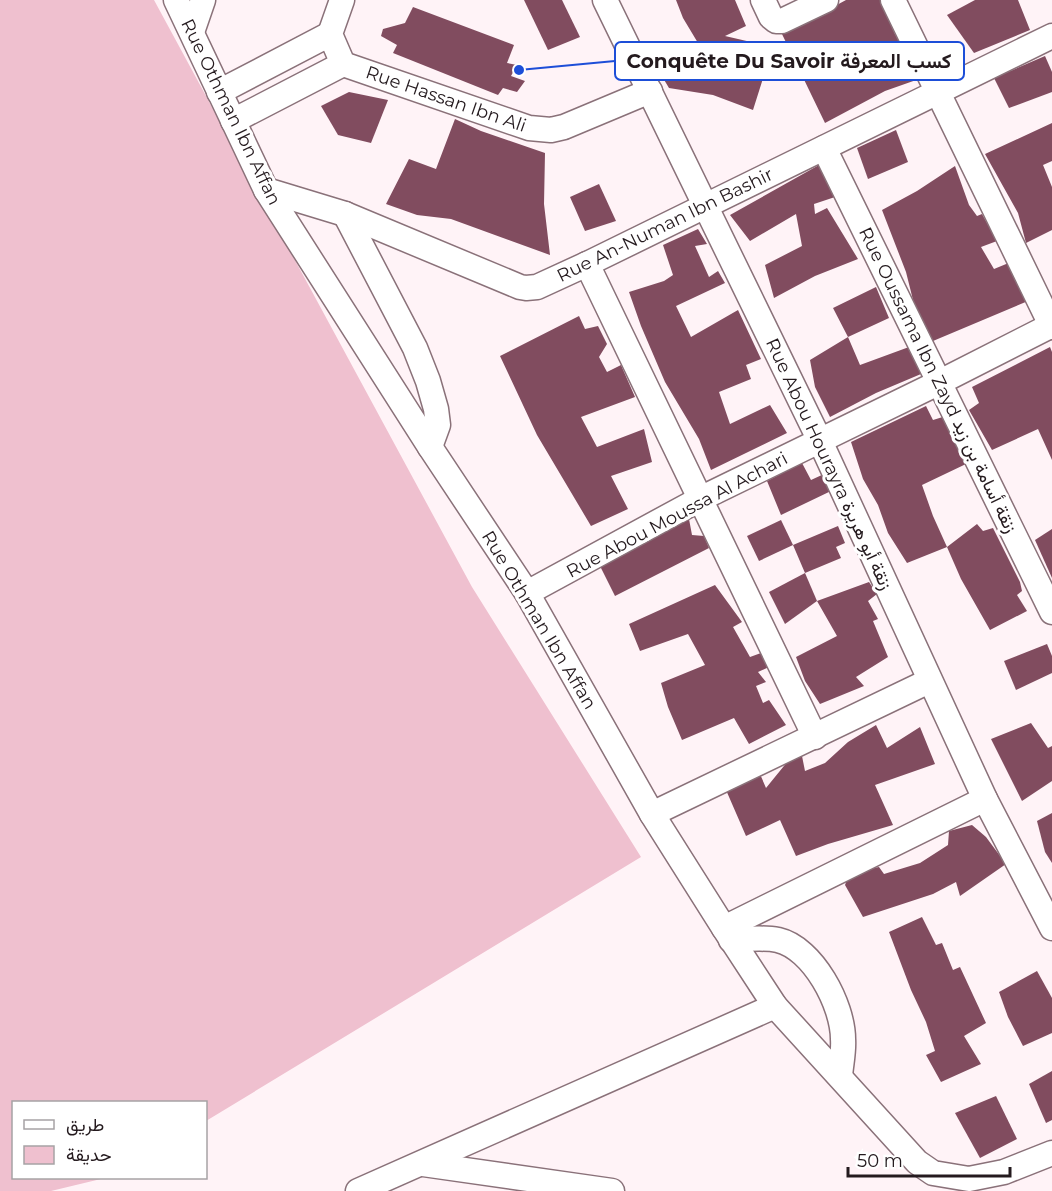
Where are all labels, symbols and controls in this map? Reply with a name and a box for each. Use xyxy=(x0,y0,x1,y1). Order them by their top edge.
street label: Rue Othman Ibn Affan xyxy=(176,15,286,209)
callout: Conquête Du Savoir كسب المعرفة xyxy=(615,42,964,80)
text: Conquête Du Savoir كسب المعرفة xyxy=(627,49,951,74)
street label: Rue Hassan Ibn Ali xyxy=(363,61,529,137)
street label: Rue An-Numan Ibn Bashir xyxy=(553,163,777,287)
street label: Rue Oussama Ibn Zayd زنقة أسامة بن زيد xyxy=(854,223,1022,537)
street label: Rue Abou Hourayra زنقة أبو هريرة xyxy=(761,335,897,593)
street label: Rue Abou Moussa Al Achari xyxy=(563,447,791,583)
street label: Rue Othman Ibn Affan xyxy=(477,527,601,713)
legend xyxy=(12,1101,207,1179)
text: طريق xyxy=(66,1114,104,1136)
scale bar xyxy=(848,1140,1010,1178)
text: حديقة xyxy=(66,1144,112,1166)
text: 50 m xyxy=(857,1150,903,1172)

